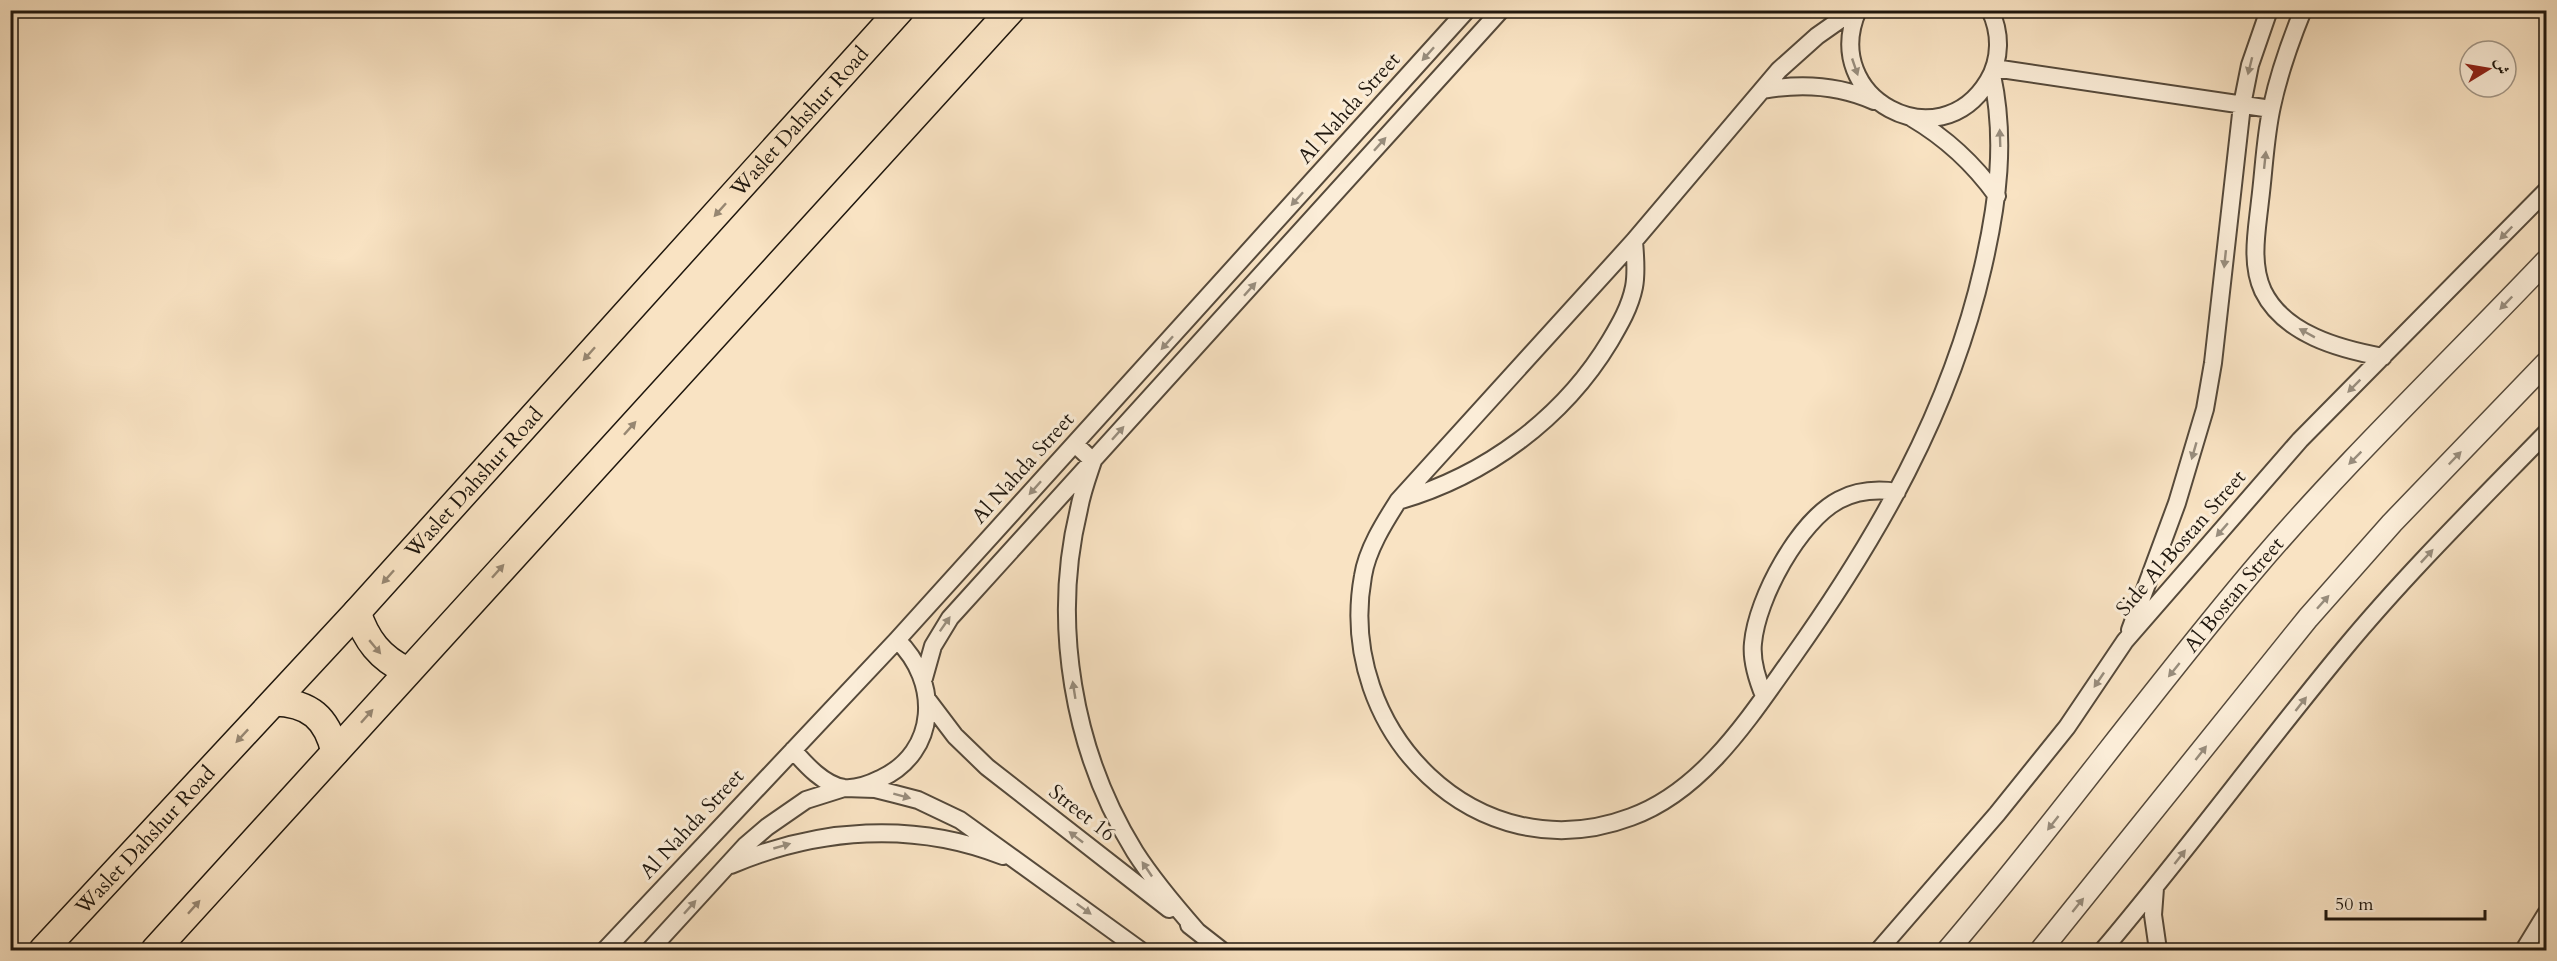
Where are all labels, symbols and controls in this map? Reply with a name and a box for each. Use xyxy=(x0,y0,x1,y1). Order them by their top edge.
north arrow xyxy=(2458,39,2518,99)
street label: Waslet Dahshur Road xyxy=(723,40,875,204)
street label: Al Nahda Street xyxy=(1291,46,1407,170)
one-way arrow xyxy=(1422,46,1435,61)
text: ش xyxy=(2489,56,2514,76)
one-way arrow xyxy=(2245,57,2254,75)
one-way arrow xyxy=(1850,58,1860,76)
one-way arrow xyxy=(1996,129,2005,148)
one-way arrow xyxy=(1373,137,1387,152)
one-way arrow xyxy=(2260,150,2270,169)
one-way arrow xyxy=(1290,191,1304,206)
one-way arrow xyxy=(713,202,727,217)
one-way arrow xyxy=(2499,225,2513,240)
one-way arrow xyxy=(2220,250,2230,269)
one-way arrow xyxy=(1243,282,1256,297)
one-way arrow xyxy=(2499,296,2513,311)
one-way arrow xyxy=(2298,328,2315,338)
one-way arrow xyxy=(1160,336,1174,350)
one-way arrow xyxy=(582,347,596,362)
one-way arrow xyxy=(2347,378,2361,392)
street label: Waslet Dahshur Road xyxy=(398,401,550,565)
street label: Al Nahda Street xyxy=(965,406,1081,530)
one-way arrow xyxy=(623,420,637,435)
one-way arrow xyxy=(1111,426,1125,441)
one-way arrow xyxy=(2189,442,2198,460)
one-way arrow xyxy=(2348,450,2362,465)
one-way arrow xyxy=(2448,451,2462,466)
street label: Side Al Bostan Street xyxy=(2111,465,2251,621)
one-way arrow xyxy=(1029,480,1043,494)
one-way arrow xyxy=(2215,522,2229,537)
street label: Al Bostan Street xyxy=(2180,532,2290,658)
one-way arrow xyxy=(2420,549,2434,563)
one-way arrow xyxy=(491,564,505,579)
one-way arrow xyxy=(382,569,395,584)
one-way arrow xyxy=(2316,594,2330,609)
one-way arrow xyxy=(939,617,951,633)
one-way arrow xyxy=(368,639,381,655)
one-way arrow xyxy=(2168,662,2181,678)
one-way arrow xyxy=(2093,672,2105,688)
one-way arrow xyxy=(1070,680,1079,699)
one-way arrow xyxy=(2294,696,2306,711)
one-way arrow xyxy=(360,709,373,724)
one-way arrow xyxy=(236,728,249,743)
one-way arrow xyxy=(2194,746,2206,761)
street label: Waslet Dahshur Road xyxy=(68,759,222,922)
street label: Al Nahda Street xyxy=(633,762,751,885)
street label: Street 16 xyxy=(1042,778,1122,848)
one-way arrow xyxy=(893,792,911,801)
one-way arrow xyxy=(2047,815,2059,830)
one-way arrow xyxy=(1068,830,1084,843)
one-way arrow xyxy=(773,841,791,850)
one-way arrow xyxy=(2173,849,2185,864)
one-way arrow xyxy=(1142,861,1153,877)
scale bar xyxy=(2326,883,2485,921)
text: 50 m xyxy=(2335,892,2374,917)
one-way arrow xyxy=(2072,898,2084,913)
one-way arrow xyxy=(187,900,200,915)
one-way arrow xyxy=(683,900,697,915)
one-way arrow xyxy=(1076,903,1091,915)

